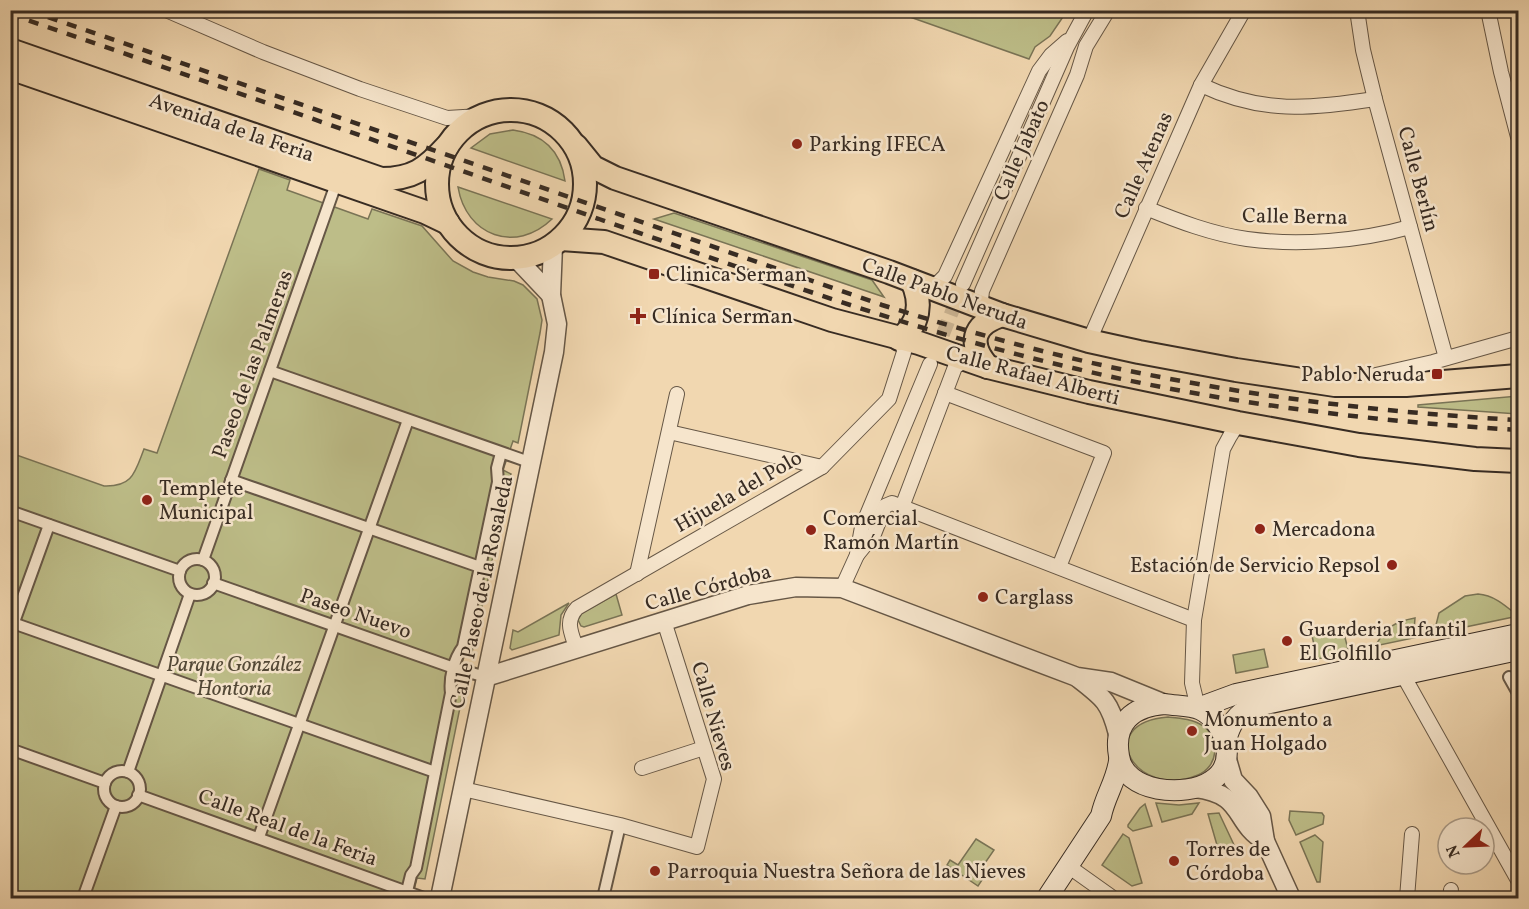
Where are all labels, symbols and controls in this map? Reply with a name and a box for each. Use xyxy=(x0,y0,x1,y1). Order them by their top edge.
street label: Avenida de la Feria xyxy=(145,87,318,170)
street label: Calle Jabato xyxy=(987,95,1058,206)
street label: Calle Atenas xyxy=(1108,107,1181,224)
street label: Calle Berlín xyxy=(1390,124,1446,235)
place label: Parking IFECA xyxy=(809,131,946,160)
marker: Parking IFECA xyxy=(790,137,804,151)
street label: Calle Berna xyxy=(1242,202,1348,233)
street label: Calle Pablo Neruda xyxy=(857,251,1032,338)
place label: Clinica Serman xyxy=(666,261,807,290)
street label: Paseo de las Palmeras xyxy=(206,266,301,463)
marker: Clinica Serman xyxy=(647,267,661,281)
place label: Clínica Serman xyxy=(652,303,793,332)
marker: Clínica Serman xyxy=(629,307,647,325)
street label: Calle Rafael Alberti xyxy=(943,339,1123,414)
place label: Pablo Neruda xyxy=(1301,361,1425,390)
marker: Pablo Neruda xyxy=(1430,367,1444,381)
street label: Hijuela del Polo xyxy=(670,444,808,541)
street label: Calle Paseo de la Rosaleda xyxy=(444,473,521,712)
place label: Templete Municipal xyxy=(159,475,253,528)
marker: Templete Municipal xyxy=(140,493,154,507)
place label: Comercial Ramón Martín xyxy=(823,505,959,558)
place label: Mercadona xyxy=(1272,516,1376,545)
marker: Mercadona xyxy=(1253,522,1267,536)
marker: Comercial Ramón Martín xyxy=(804,523,818,537)
place label: Estación de Servicio Repsol xyxy=(1130,552,1380,581)
street label: Calle Córdoba xyxy=(642,558,775,619)
marker: Estación de Servicio Repsol xyxy=(1385,558,1399,572)
street label: Paseo Nuevo xyxy=(296,582,415,647)
place label: Carglass xyxy=(995,584,1073,613)
marker: Carglass xyxy=(976,590,990,604)
place label: Guarderia Infantil El Golfillo xyxy=(1299,616,1467,669)
marker: Guarderia Infantil El Golfillo xyxy=(1280,634,1294,648)
park label: Parque González Hontoria xyxy=(166,651,302,704)
street label: Calle Nieves xyxy=(683,658,742,774)
place label: Monumento a Juan Holgado xyxy=(1204,706,1333,759)
marker: Monumento a Juan Holgado xyxy=(1185,724,1199,738)
street label: Calle Real de la Feria xyxy=(194,782,381,874)
north arrow xyxy=(1436,816,1496,876)
place label: Torres de Córdoba xyxy=(1186,836,1271,889)
text: N xyxy=(1441,841,1466,861)
marker: Torres de Córdoba xyxy=(1167,854,1181,868)
place label: Parroquia Nuestra Señora de las Nieves xyxy=(667,858,1026,887)
marker: Parroquia Nuestra Señora de las Nieves xyxy=(648,864,662,878)

